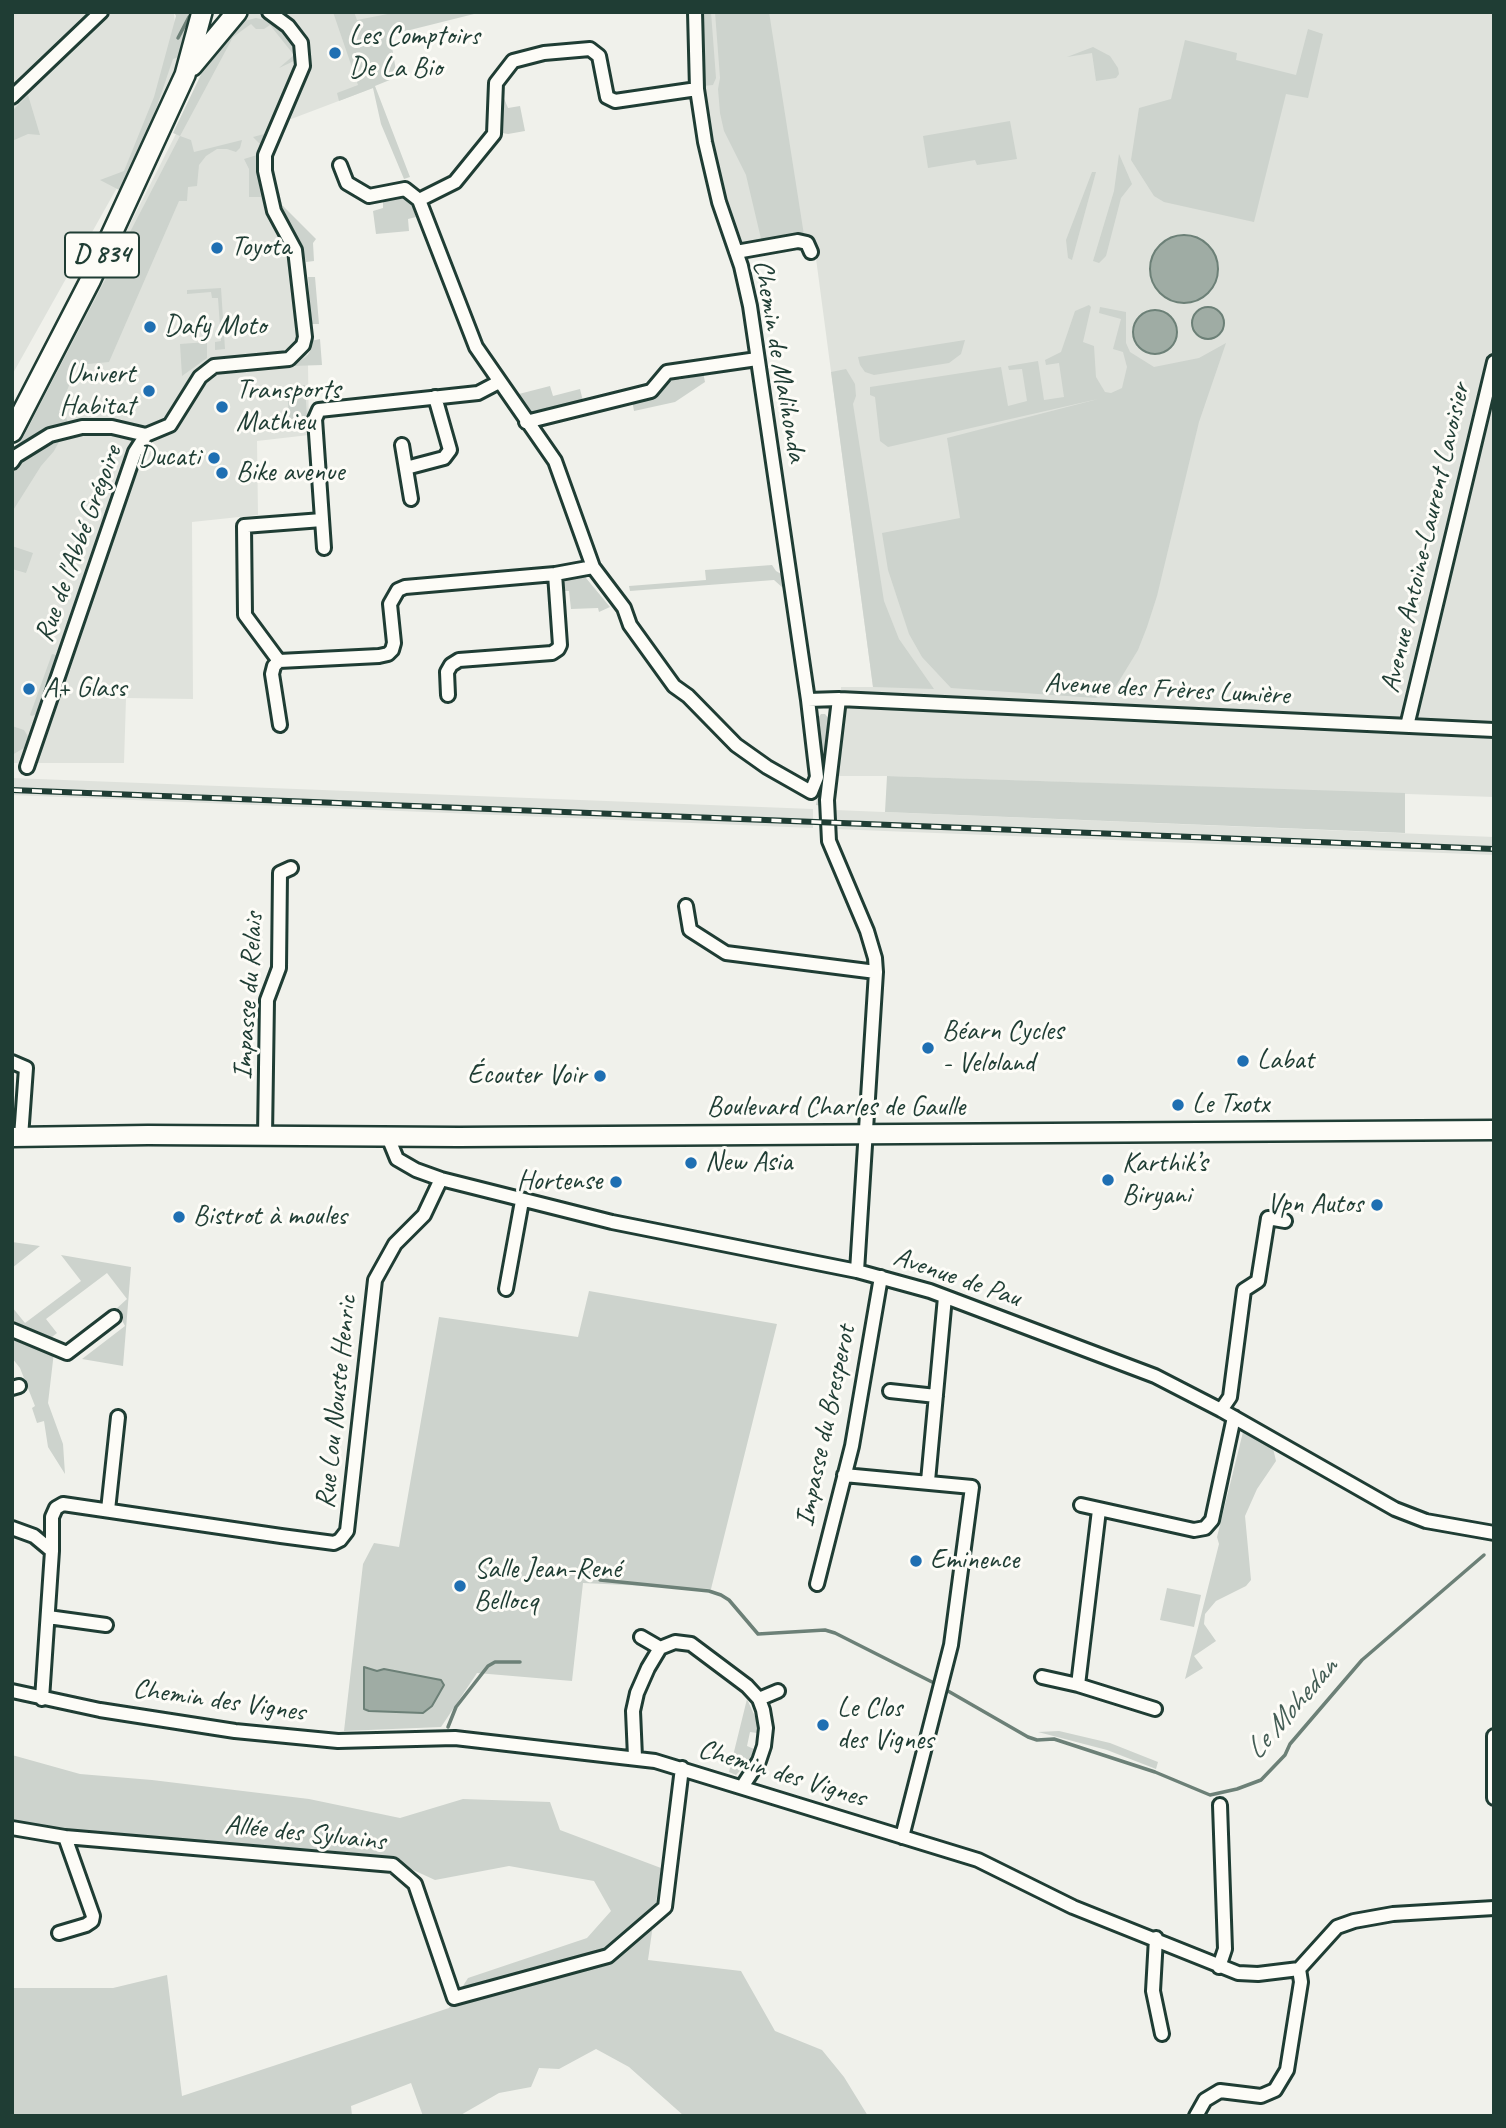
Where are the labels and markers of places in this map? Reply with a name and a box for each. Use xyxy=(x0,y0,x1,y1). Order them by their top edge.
place label: Les Comptoirs De La Bio xyxy=(349,20,480,86)
marker: Les Comptoirs De La Bio xyxy=(327,45,343,61)
place label: Toyota xyxy=(231,231,291,265)
marker: Toyota xyxy=(209,240,225,256)
place label: Dafy Moto xyxy=(164,310,266,344)
marker: Dafy Moto xyxy=(142,319,158,335)
place label: Univert Habitat xyxy=(60,358,135,424)
place label: Transports Mathieu xyxy=(236,374,340,440)
marker: Univert Habitat xyxy=(141,383,157,399)
marker: Transports Mathieu xyxy=(214,399,230,415)
place label: Ducati xyxy=(138,441,200,475)
marker: Ducati xyxy=(206,450,222,466)
place label: Bike avenue xyxy=(236,456,344,490)
marker: Bike avenue xyxy=(214,465,230,481)
place label: A+ Glass xyxy=(43,672,126,706)
marker: A+ Glass xyxy=(21,681,37,697)
place label: Béarn Cycles - Veloland xyxy=(942,1015,1063,1081)
marker: Béarn Cycles - Veloland xyxy=(920,1040,936,1056)
place label: Labat xyxy=(1257,1044,1314,1078)
marker: Labat xyxy=(1235,1053,1251,1069)
place label: Écouter Voir xyxy=(467,1059,586,1093)
marker: Écouter Voir xyxy=(592,1068,608,1084)
place label: Le Txotx xyxy=(1192,1088,1269,1122)
marker: Le Txotx xyxy=(1170,1097,1186,1113)
place label: New Asia xyxy=(705,1146,792,1180)
place label: Karthik’s Biryani xyxy=(1122,1147,1207,1213)
marker: New Asia xyxy=(683,1155,699,1171)
place label: Hortense xyxy=(517,1165,602,1199)
marker: Karthik’s Biryani xyxy=(1100,1172,1116,1188)
marker: Hortense xyxy=(608,1174,624,1190)
place label: Vpn Autos xyxy=(1267,1188,1363,1222)
marker: Vpn Autos xyxy=(1369,1197,1385,1213)
place label: Bistrot à moules xyxy=(193,1200,347,1234)
marker: Bistrot à moules xyxy=(171,1209,187,1225)
place label: Eminence xyxy=(930,1544,1019,1578)
place label: Salle Jean-René Bellocq xyxy=(474,1553,621,1619)
marker: Eminence xyxy=(908,1553,924,1569)
marker: Salle Jean-René Bellocq xyxy=(452,1578,468,1594)
place label: Le Clos des Vignes xyxy=(837,1692,934,1758)
marker: Le Clos des Vignes xyxy=(815,1717,831,1733)

